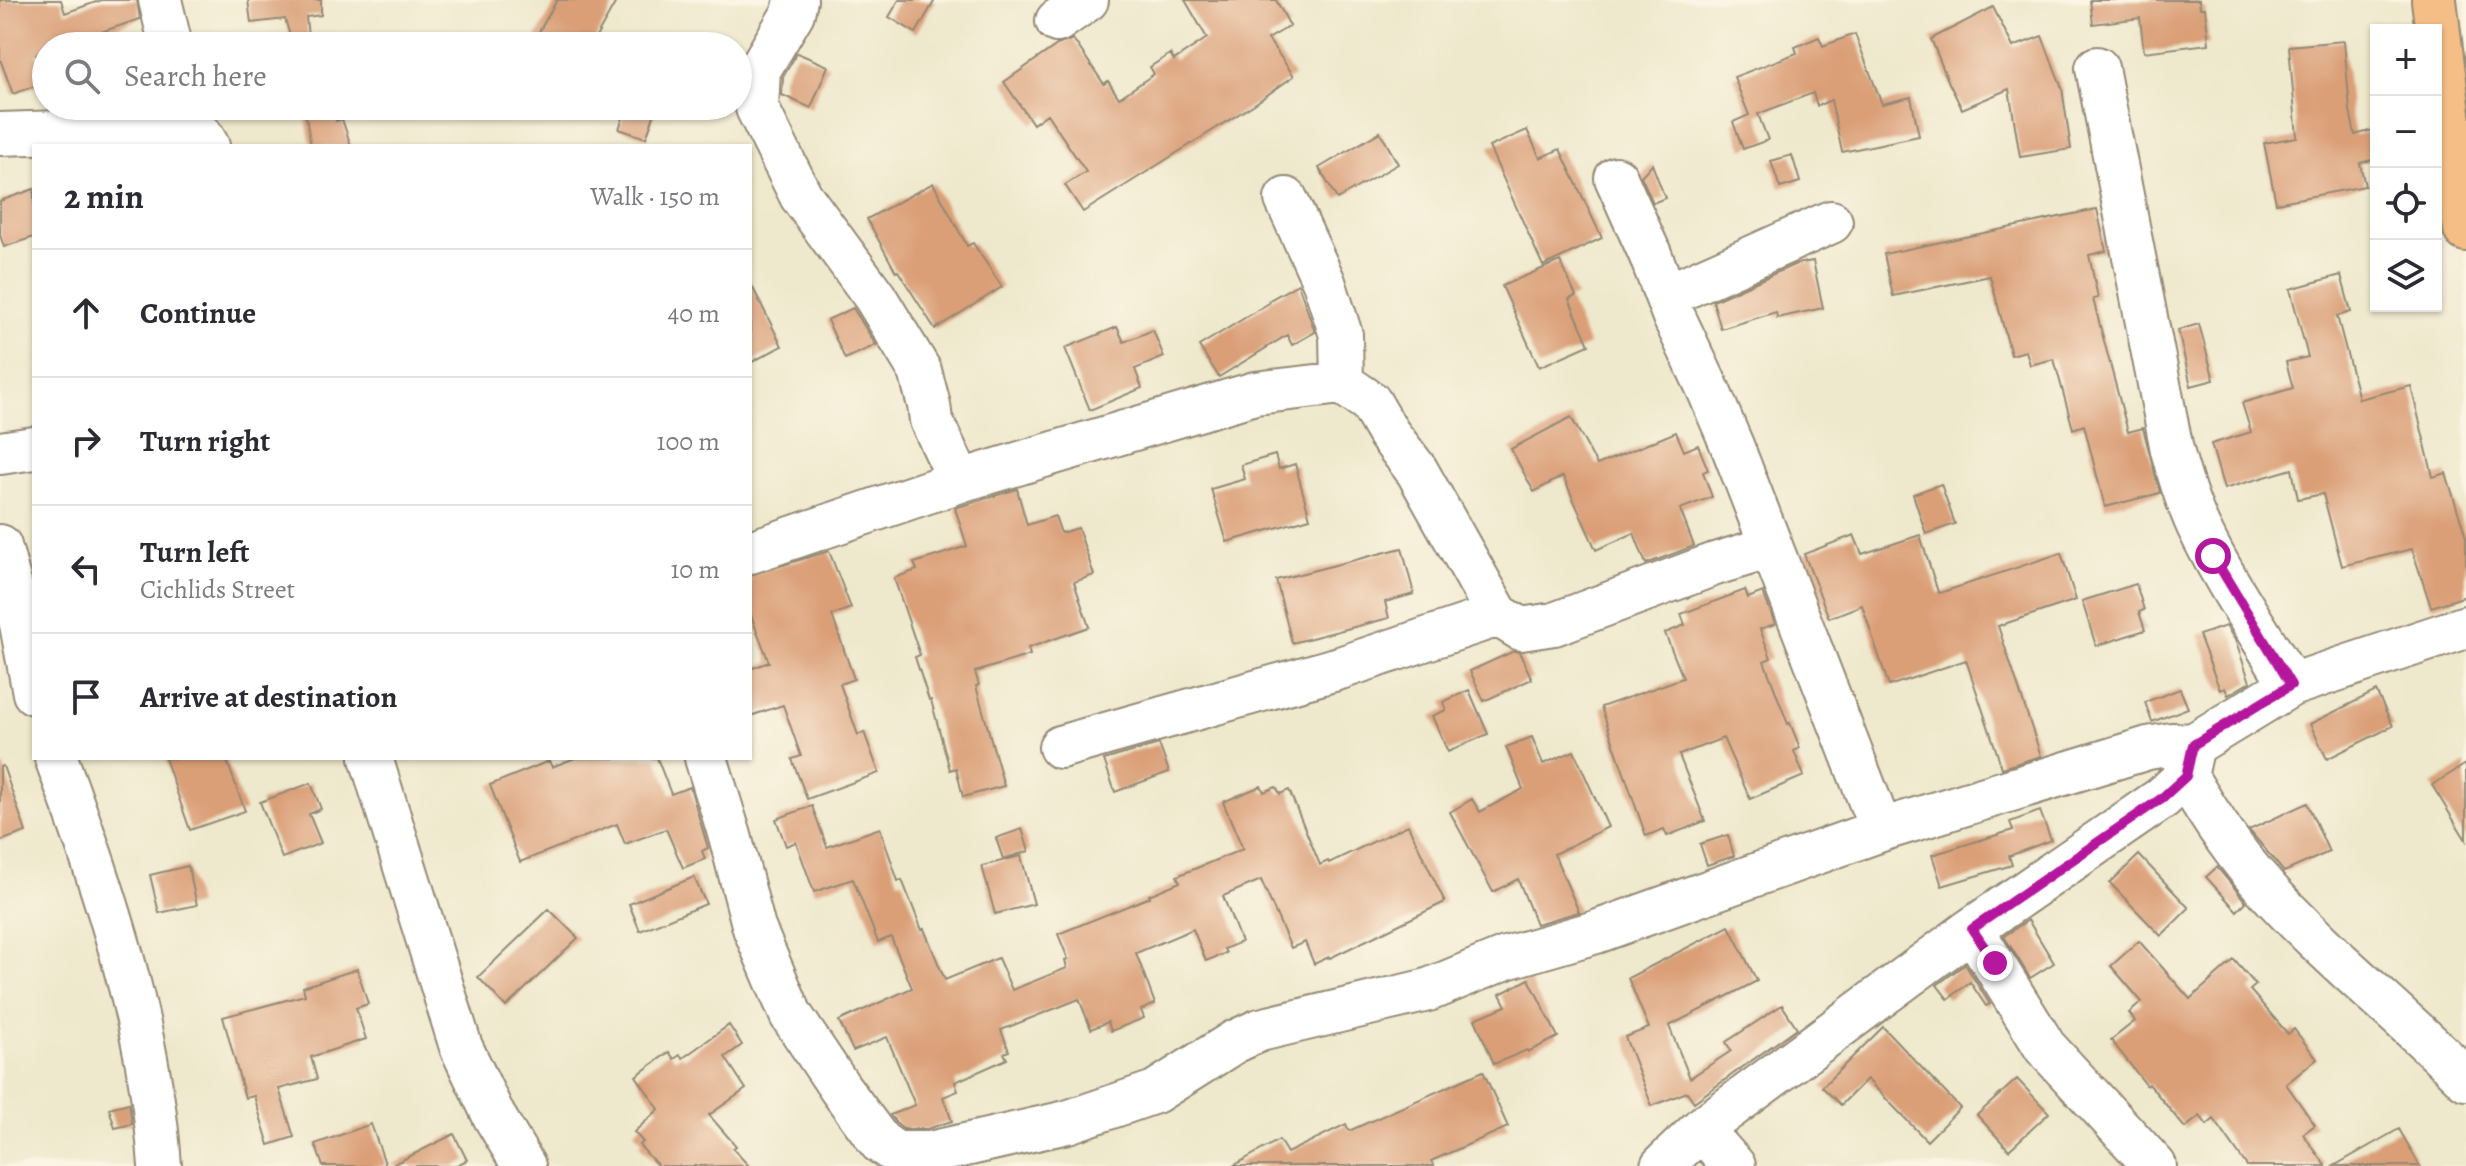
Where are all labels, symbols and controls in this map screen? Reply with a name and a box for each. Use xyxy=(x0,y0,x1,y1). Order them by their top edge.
map controls xyxy=(2370,24,2442,312)
button: + xyxy=(2370,24,2442,96)
search box xyxy=(32,32,752,120)
icon: search xyxy=(60,54,104,98)
text: Search here xyxy=(124,56,267,96)
button: − xyxy=(2370,96,2442,168)
button: locate xyxy=(2370,168,2442,240)
text: 2 min xyxy=(64,173,144,220)
text: Walk · 150 m xyxy=(590,179,720,214)
button: layers xyxy=(2370,240,2442,312)
icon: ahead xyxy=(64,291,108,335)
text: Continue xyxy=(140,293,256,333)
text: 40 m xyxy=(668,296,720,331)
icon: right xyxy=(64,419,108,463)
text: Turn right xyxy=(140,421,270,461)
text: 100 m xyxy=(657,424,720,459)
text: Turn left xyxy=(140,532,249,572)
route start xyxy=(2195,538,2231,574)
icon: left xyxy=(64,547,108,591)
text: 10 m xyxy=(670,552,720,587)
text: Cichlids Street xyxy=(140,572,295,607)
icon: arrive xyxy=(64,675,108,719)
text: Arrive at destination xyxy=(140,677,397,717)
route end xyxy=(1977,945,2013,981)

